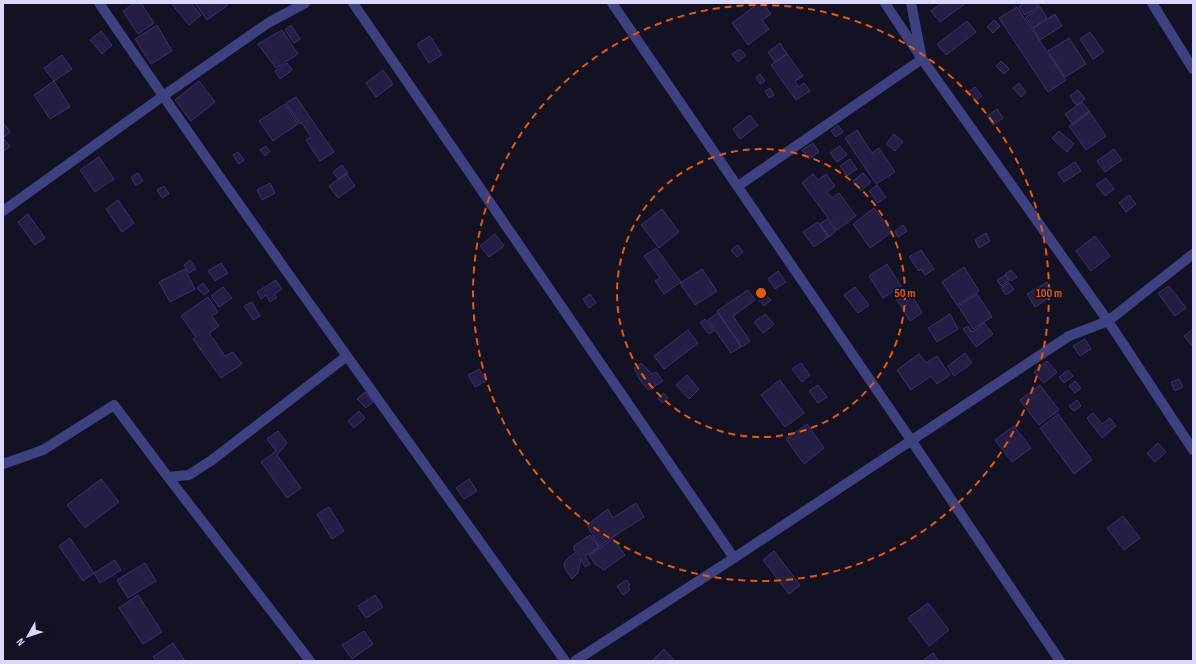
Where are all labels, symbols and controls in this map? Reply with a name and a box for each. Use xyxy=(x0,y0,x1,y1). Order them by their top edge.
centre of rings xyxy=(754,286,768,300)
text: 50 m xyxy=(895,286,915,301)
text: 100 m xyxy=(1036,286,1062,301)
north arrow xyxy=(8,616,48,656)
text: N xyxy=(14,636,28,648)

